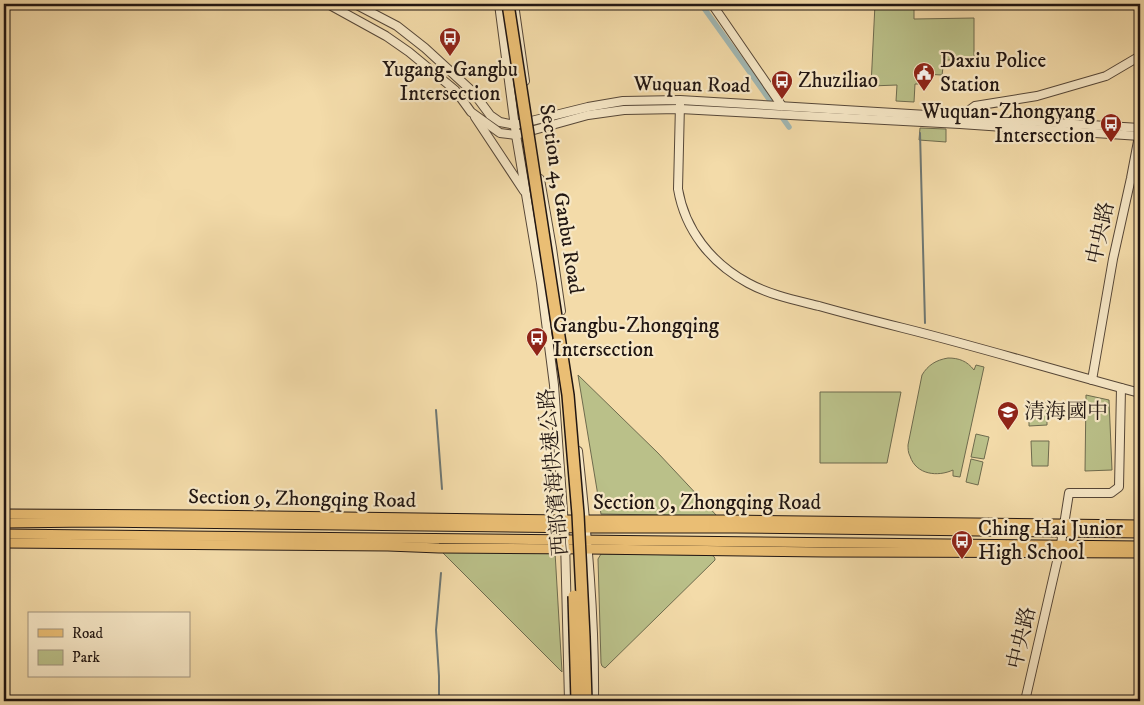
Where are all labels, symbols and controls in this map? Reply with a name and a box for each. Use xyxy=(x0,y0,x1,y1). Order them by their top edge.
bus stop icon: Yugang-Gangbu Intersection xyxy=(438,26,462,57)
place label: Daxiu Police Station xyxy=(940,48,1047,98)
place label: Yugang-Gangbu Intersection xyxy=(382,57,518,107)
public building icon: Daxiu Police Station xyxy=(912,61,936,92)
place label: Zhuziliao xyxy=(798,68,878,94)
bus stop icon: Zhuziliao xyxy=(770,69,794,100)
street label: Wuquan Road xyxy=(632,71,751,99)
place label: Wuquan-Zhongyang Intersection xyxy=(921,99,1096,149)
street label: Section 4, Ganbu Road xyxy=(533,102,589,296)
bus stop icon: Wuquan-Zhongyang Intersection xyxy=(1099,112,1123,143)
street label: 中央路 xyxy=(1082,199,1120,267)
place label: Gangbu-Zhongqing Intersection xyxy=(553,313,720,363)
bus stop icon: Gangbu-Zhongqing Intersection xyxy=(525,326,549,357)
street label: 西部濱海快速公路 xyxy=(534,387,574,557)
place label: 清海國中 xyxy=(1024,399,1108,425)
school or university icon: 清海國中 xyxy=(996,400,1020,431)
street label: Section 9, Zhongqing Road xyxy=(188,484,417,514)
street label: Section 9, Zhongqing Road xyxy=(593,490,822,516)
place label: Ching Hai Junior High School xyxy=(978,516,1123,566)
bus stop icon: Ching Hai Junior High School xyxy=(950,529,974,560)
street label: 中央路 xyxy=(1002,604,1042,672)
legend xyxy=(28,612,190,678)
text: Road xyxy=(72,624,104,643)
text: Park xyxy=(72,648,101,667)

